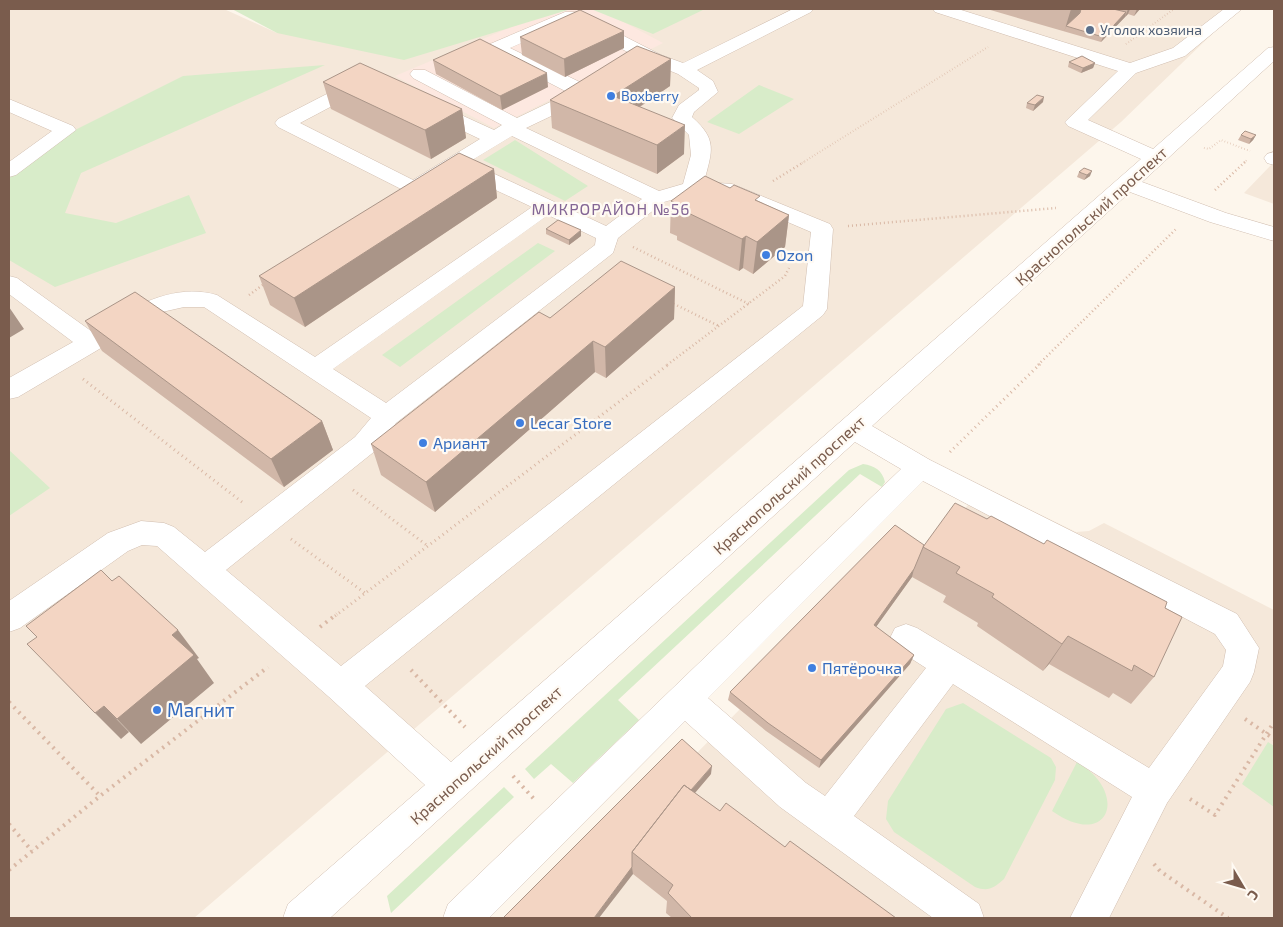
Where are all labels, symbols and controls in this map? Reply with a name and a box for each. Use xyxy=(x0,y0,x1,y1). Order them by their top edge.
place label: Уголок хозяина xyxy=(1100,21,1202,38)
marker: Уголок хозяина xyxy=(1084,24,1096,36)
place label: Boxberry xyxy=(621,87,680,104)
marker: Boxberry xyxy=(605,90,617,102)
street label: Краснопольский проспект xyxy=(1011,142,1171,289)
district label: МИКРОРАЙОН №56 xyxy=(531,199,691,218)
place label: Ozon xyxy=(776,245,813,264)
marker: Ozon xyxy=(760,249,772,261)
street label: Краснопольский проспект xyxy=(709,411,869,558)
place label: Lecar Store xyxy=(530,413,612,432)
marker: Lecar Store xyxy=(514,417,526,429)
place label: Ариант xyxy=(433,433,488,452)
marker: Ариант xyxy=(417,437,429,449)
place label: Пятёрочка xyxy=(822,658,902,677)
marker: Пятёрочка xyxy=(806,662,818,674)
street label: Краснопольский проспект xyxy=(406,681,566,828)
place label: Магнит xyxy=(167,698,234,721)
marker: Магнит xyxy=(151,704,163,716)
north arrow xyxy=(1218,862,1268,912)
text: С xyxy=(1244,887,1263,904)

